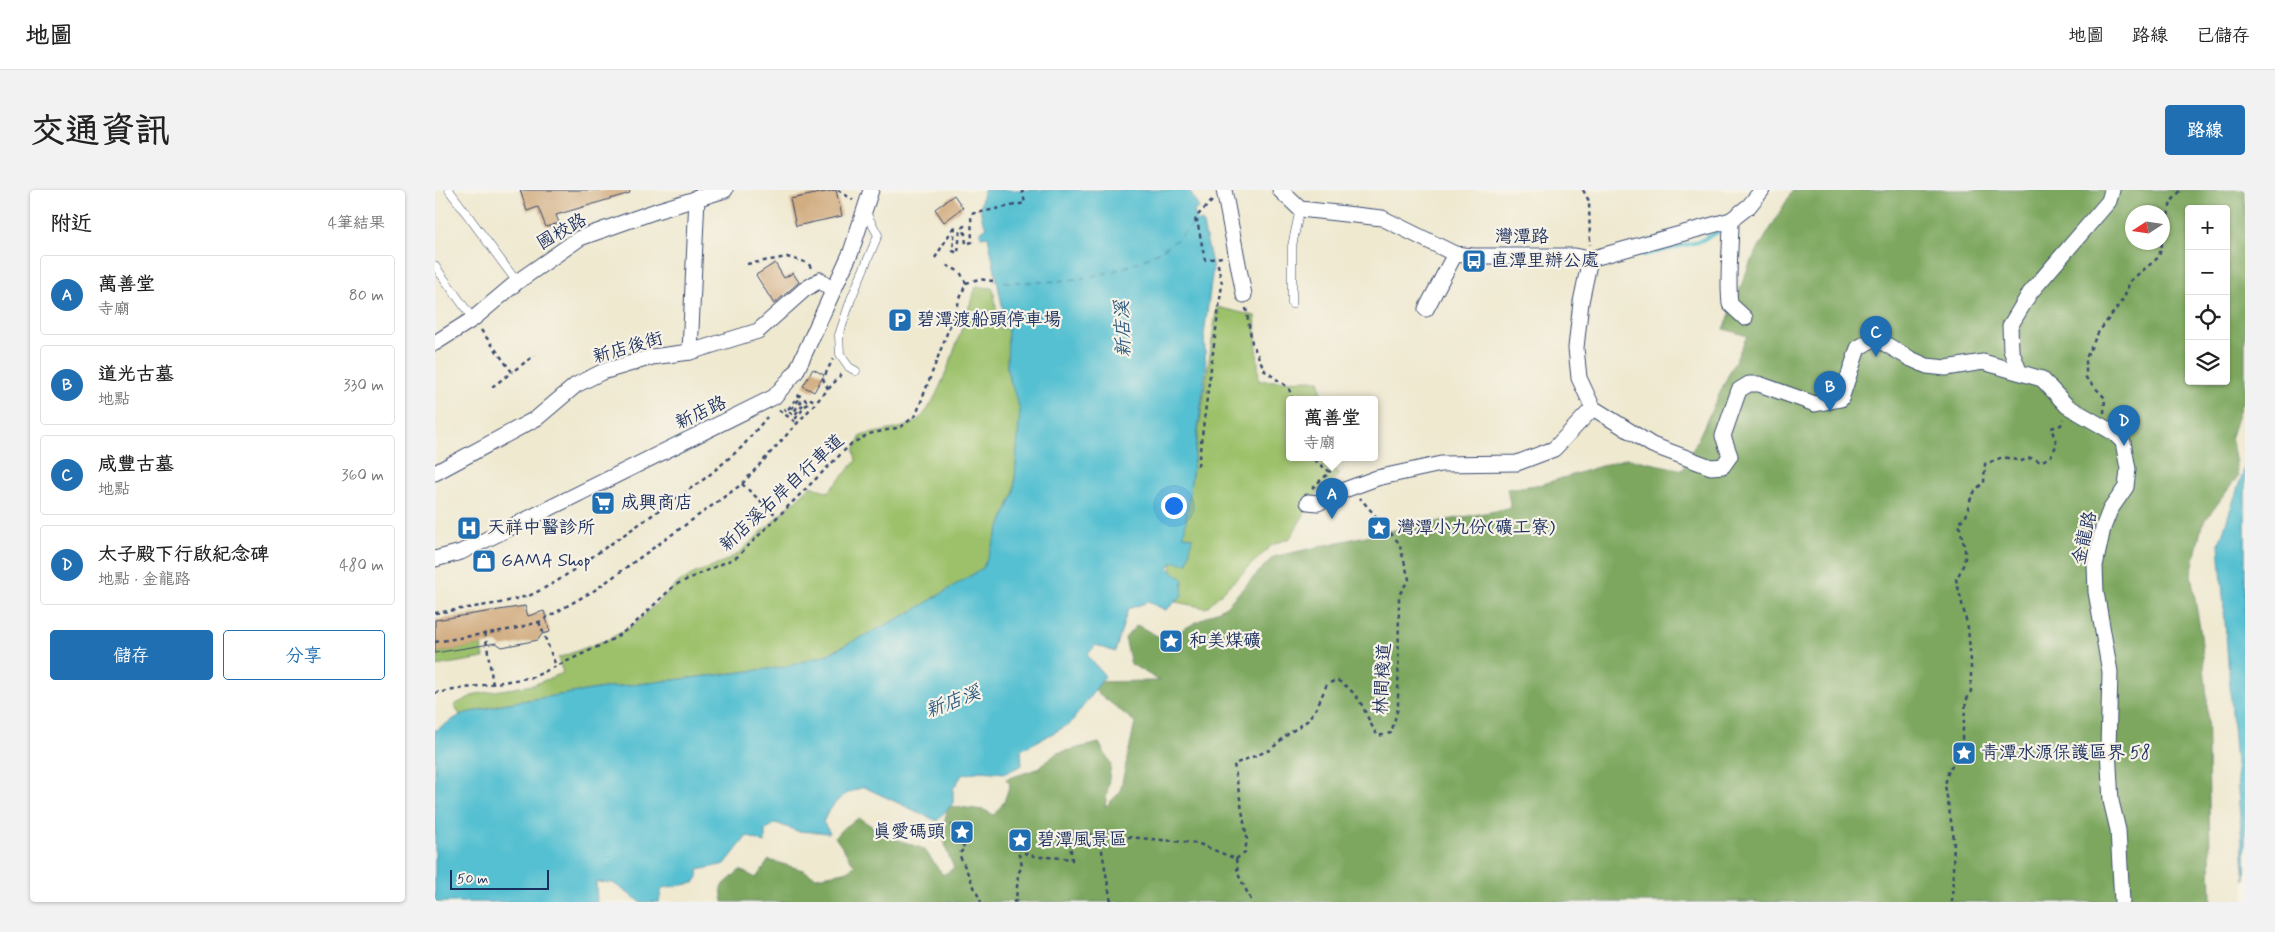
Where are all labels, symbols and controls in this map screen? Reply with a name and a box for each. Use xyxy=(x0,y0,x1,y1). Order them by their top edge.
text: 地圖 xyxy=(25,21,73,52)
text: 地圖 xyxy=(2068,24,2104,48)
text: 路線 xyxy=(2132,24,2168,48)
text: 已儲存 xyxy=(2196,24,2250,48)
button: 路線 xyxy=(2165,105,2245,155)
text: 交通資訊 xyxy=(30,109,170,155)
north arrow xyxy=(2125,205,2170,250)
map controls xyxy=(2185,205,2230,385)
button: + xyxy=(2185,205,2230,250)
street label: 國校路 xyxy=(533,208,591,256)
text: 附近 xyxy=(50,210,92,238)
text: 4筆結果 xyxy=(328,213,385,234)
street label: 灣潭路 xyxy=(1495,225,1549,249)
bus stop icon: 直潭里辦公處 xyxy=(1461,248,1487,274)
place label: 直潭里辦公處 xyxy=(1491,249,1599,273)
button: − xyxy=(2185,250,2230,295)
text: 萬善堂 xyxy=(98,272,155,297)
text: A xyxy=(62,285,72,306)
text: 80 m xyxy=(349,285,384,306)
button: locate xyxy=(2185,295,2230,340)
text: 寺廟 xyxy=(98,299,130,320)
water label: 新店溪 xyxy=(1109,299,1136,358)
parking icon: 碧潭渡船頭停車場 xyxy=(887,307,913,333)
place label: 碧潭渡船頭停車場 xyxy=(917,308,1061,332)
pin: C xyxy=(1860,316,1892,357)
street label: 新店後街 xyxy=(590,327,666,369)
button: layers xyxy=(2185,340,2230,385)
text: 道光古墓 xyxy=(98,362,174,387)
pin: B xyxy=(1814,371,1846,412)
text: B xyxy=(62,375,72,396)
text: 330 m xyxy=(343,375,384,396)
text: 地點 xyxy=(98,389,130,410)
street label: 新店路 xyxy=(671,391,731,435)
popup xyxy=(1286,396,1378,461)
pin: D xyxy=(2108,405,2140,446)
text: 萬善堂 xyxy=(1303,406,1361,431)
street label: 新店溪右岸自行車道 xyxy=(715,429,849,557)
text: 寺廟 xyxy=(1303,433,1336,454)
text: 咸豐古墓 xyxy=(98,452,174,477)
text: C xyxy=(61,465,73,486)
text: 360 m xyxy=(341,465,384,486)
pin: A xyxy=(1316,478,1348,519)
text: 地點 xyxy=(98,479,130,500)
supermarket icon: 成興商店 xyxy=(590,490,616,516)
place label: 成興商店 xyxy=(621,491,693,515)
your location xyxy=(1161,493,1187,519)
street label: 金龍路 xyxy=(2067,509,2103,567)
hospital icon: 天祥中醫診所 xyxy=(456,515,482,541)
place icon: 灣潭小九份(礦工寮) xyxy=(1366,515,1392,541)
place label: 天祥中醫診所 xyxy=(487,516,595,540)
place label: 灣潭小九份(礦工寮) xyxy=(1397,516,1556,540)
text: 太子殿下行啟紀念碑 xyxy=(98,542,269,567)
shop icon: GAMA Shop xyxy=(471,548,497,574)
place label: GAMA Shop xyxy=(501,549,591,573)
text: D xyxy=(61,555,73,576)
text: 480 m xyxy=(339,555,384,576)
text: 地點 · 金龍路 xyxy=(98,569,190,590)
place icon: 和美煤礦 xyxy=(1158,628,1184,654)
place label: 和美煤礦 xyxy=(1189,629,1261,653)
button: 儲存 xyxy=(50,630,213,680)
button: 分享 xyxy=(223,630,385,680)
street label: 林間棧道 xyxy=(1369,642,1397,716)
water label: 新店溪 xyxy=(922,680,985,724)
place icon: 青潭水源保護區界 58 xyxy=(1951,740,1977,766)
place label: 青潭水源保護區界 58 xyxy=(1981,741,2151,765)
place icon: 真愛碼頭 xyxy=(949,819,975,845)
place label: 真愛碼頭 xyxy=(873,820,945,844)
place icon: 碧潭風景區 xyxy=(1007,827,1033,853)
place label: 碧潭風景區 xyxy=(1037,828,1127,852)
scale bar xyxy=(450,867,549,890)
text: 50 m xyxy=(457,870,488,888)

